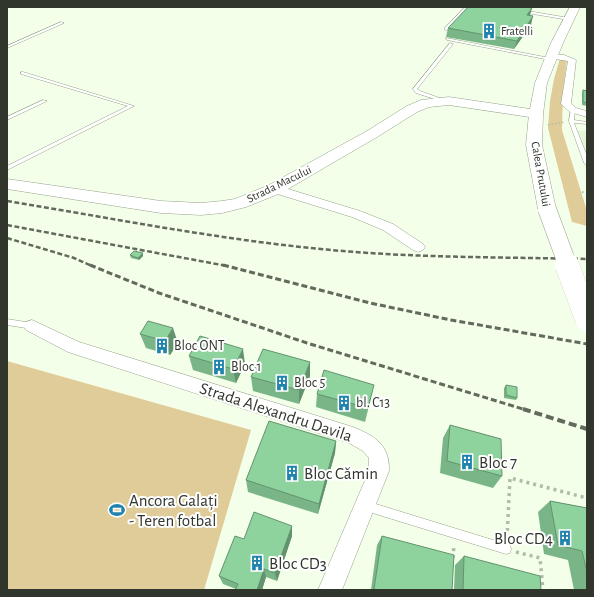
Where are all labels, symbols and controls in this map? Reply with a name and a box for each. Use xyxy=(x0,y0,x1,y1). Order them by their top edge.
building icon: Fratelli xyxy=(480,22,498,40)
place label: Fratelli xyxy=(501,25,533,37)
street label: Calea Prutului xyxy=(529,141,553,207)
street label: Strada Macului xyxy=(245,163,313,205)
building icon: Bloc ONT xyxy=(153,337,171,355)
place label: Bloc ONT xyxy=(174,339,225,353)
building icon: Bloc 1 xyxy=(210,358,228,376)
place label: Bloc 1 xyxy=(231,360,261,374)
building icon: Bloc 5 xyxy=(273,374,291,392)
place label: Bloc 5 xyxy=(294,376,326,390)
street label: Strada Alexandru Davila xyxy=(198,379,354,445)
building icon: bl. C13 xyxy=(335,394,353,412)
place label: bl. C13 xyxy=(356,396,390,410)
building icon: Bloc 7 xyxy=(458,453,476,471)
place label: Bloc 7 xyxy=(479,454,517,471)
building icon: Bloc Cămin xyxy=(283,464,301,482)
place label: Bloc Cămin xyxy=(304,465,378,482)
place label: Ancora Galați - Teren fotbal xyxy=(129,492,218,529)
sports icon: Ancora Galați - Teren fotbal xyxy=(108,501,126,519)
building icon: Bloc CD4 xyxy=(556,529,574,547)
place label: Bloc CD4 xyxy=(494,530,553,547)
building icon: Bloc CD3 xyxy=(248,554,266,572)
place label: Bloc CD3 xyxy=(269,555,327,572)

